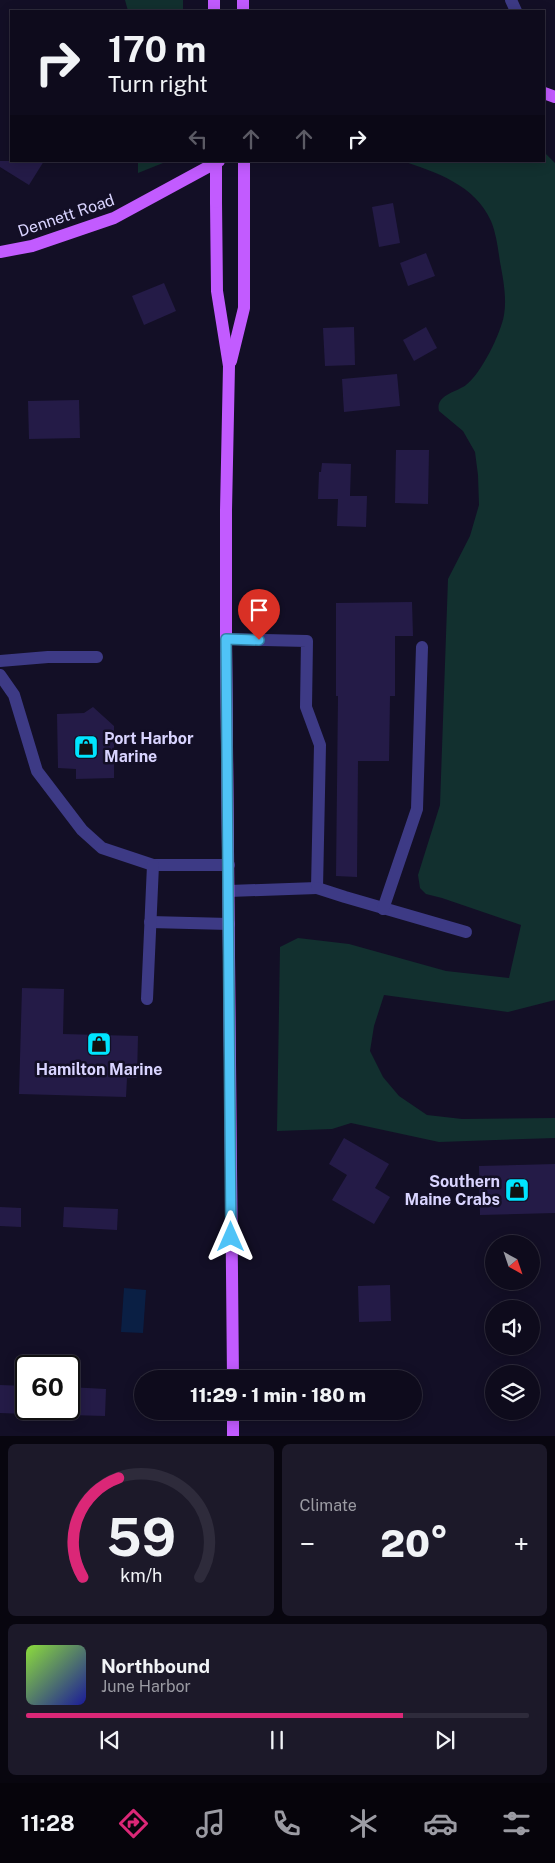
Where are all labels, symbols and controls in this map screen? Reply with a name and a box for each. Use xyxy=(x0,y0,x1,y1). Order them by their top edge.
text: 170 m xyxy=(108,29,206,70)
icon: right xyxy=(25,30,90,95)
text: Turn right xyxy=(108,71,208,97)
icon: left xyxy=(184,125,212,153)
icon: ahead xyxy=(237,125,265,153)
icon: ahead xyxy=(290,125,318,153)
icon: right xyxy=(343,125,371,153)
street label: Dennett Road xyxy=(15,190,117,241)
pin xyxy=(238,589,280,640)
icon: arrive xyxy=(245,596,273,624)
place label: Port Harbor Marine xyxy=(104,729,194,766)
shop icon: Port Harbor Marine xyxy=(73,734,99,760)
shop icon: Hamilton Marine xyxy=(86,1031,112,1057)
place label: Hamilton Marine xyxy=(36,1060,162,1079)
place label: Southern Maine Crabs xyxy=(405,1172,500,1209)
shop icon: Southern Maine Crabs xyxy=(504,1177,530,1203)
position arrow xyxy=(204,1210,256,1262)
north arrow xyxy=(485,1235,540,1290)
map controls xyxy=(485,1235,540,1420)
button: sound xyxy=(485,1300,540,1355)
speed limit sign: 60 xyxy=(15,1355,80,1420)
button: layers xyxy=(485,1365,540,1420)
text: 11:29 · 1 min · 180 m xyxy=(190,1384,366,1406)
text: Climate xyxy=(300,1496,357,1515)
text: 59 xyxy=(106,1507,175,1568)
text: 20° xyxy=(380,1521,448,1566)
text: − xyxy=(300,1527,315,1560)
text: + xyxy=(513,1527,529,1560)
text: km/h xyxy=(120,1565,162,1586)
text: Northbound xyxy=(101,1655,210,1677)
text: June Harbor xyxy=(101,1677,191,1696)
icon: previous xyxy=(96,1726,124,1754)
icon: pause xyxy=(263,1726,291,1754)
icon: next xyxy=(431,1726,459,1754)
icon: directions xyxy=(116,1806,151,1841)
icon: music xyxy=(193,1806,228,1841)
icon: phone xyxy=(269,1806,304,1841)
icon: climate xyxy=(346,1806,381,1841)
icon: car xyxy=(423,1806,458,1841)
icon: filters xyxy=(499,1806,534,1841)
text: 11:28 xyxy=(21,1810,75,1836)

